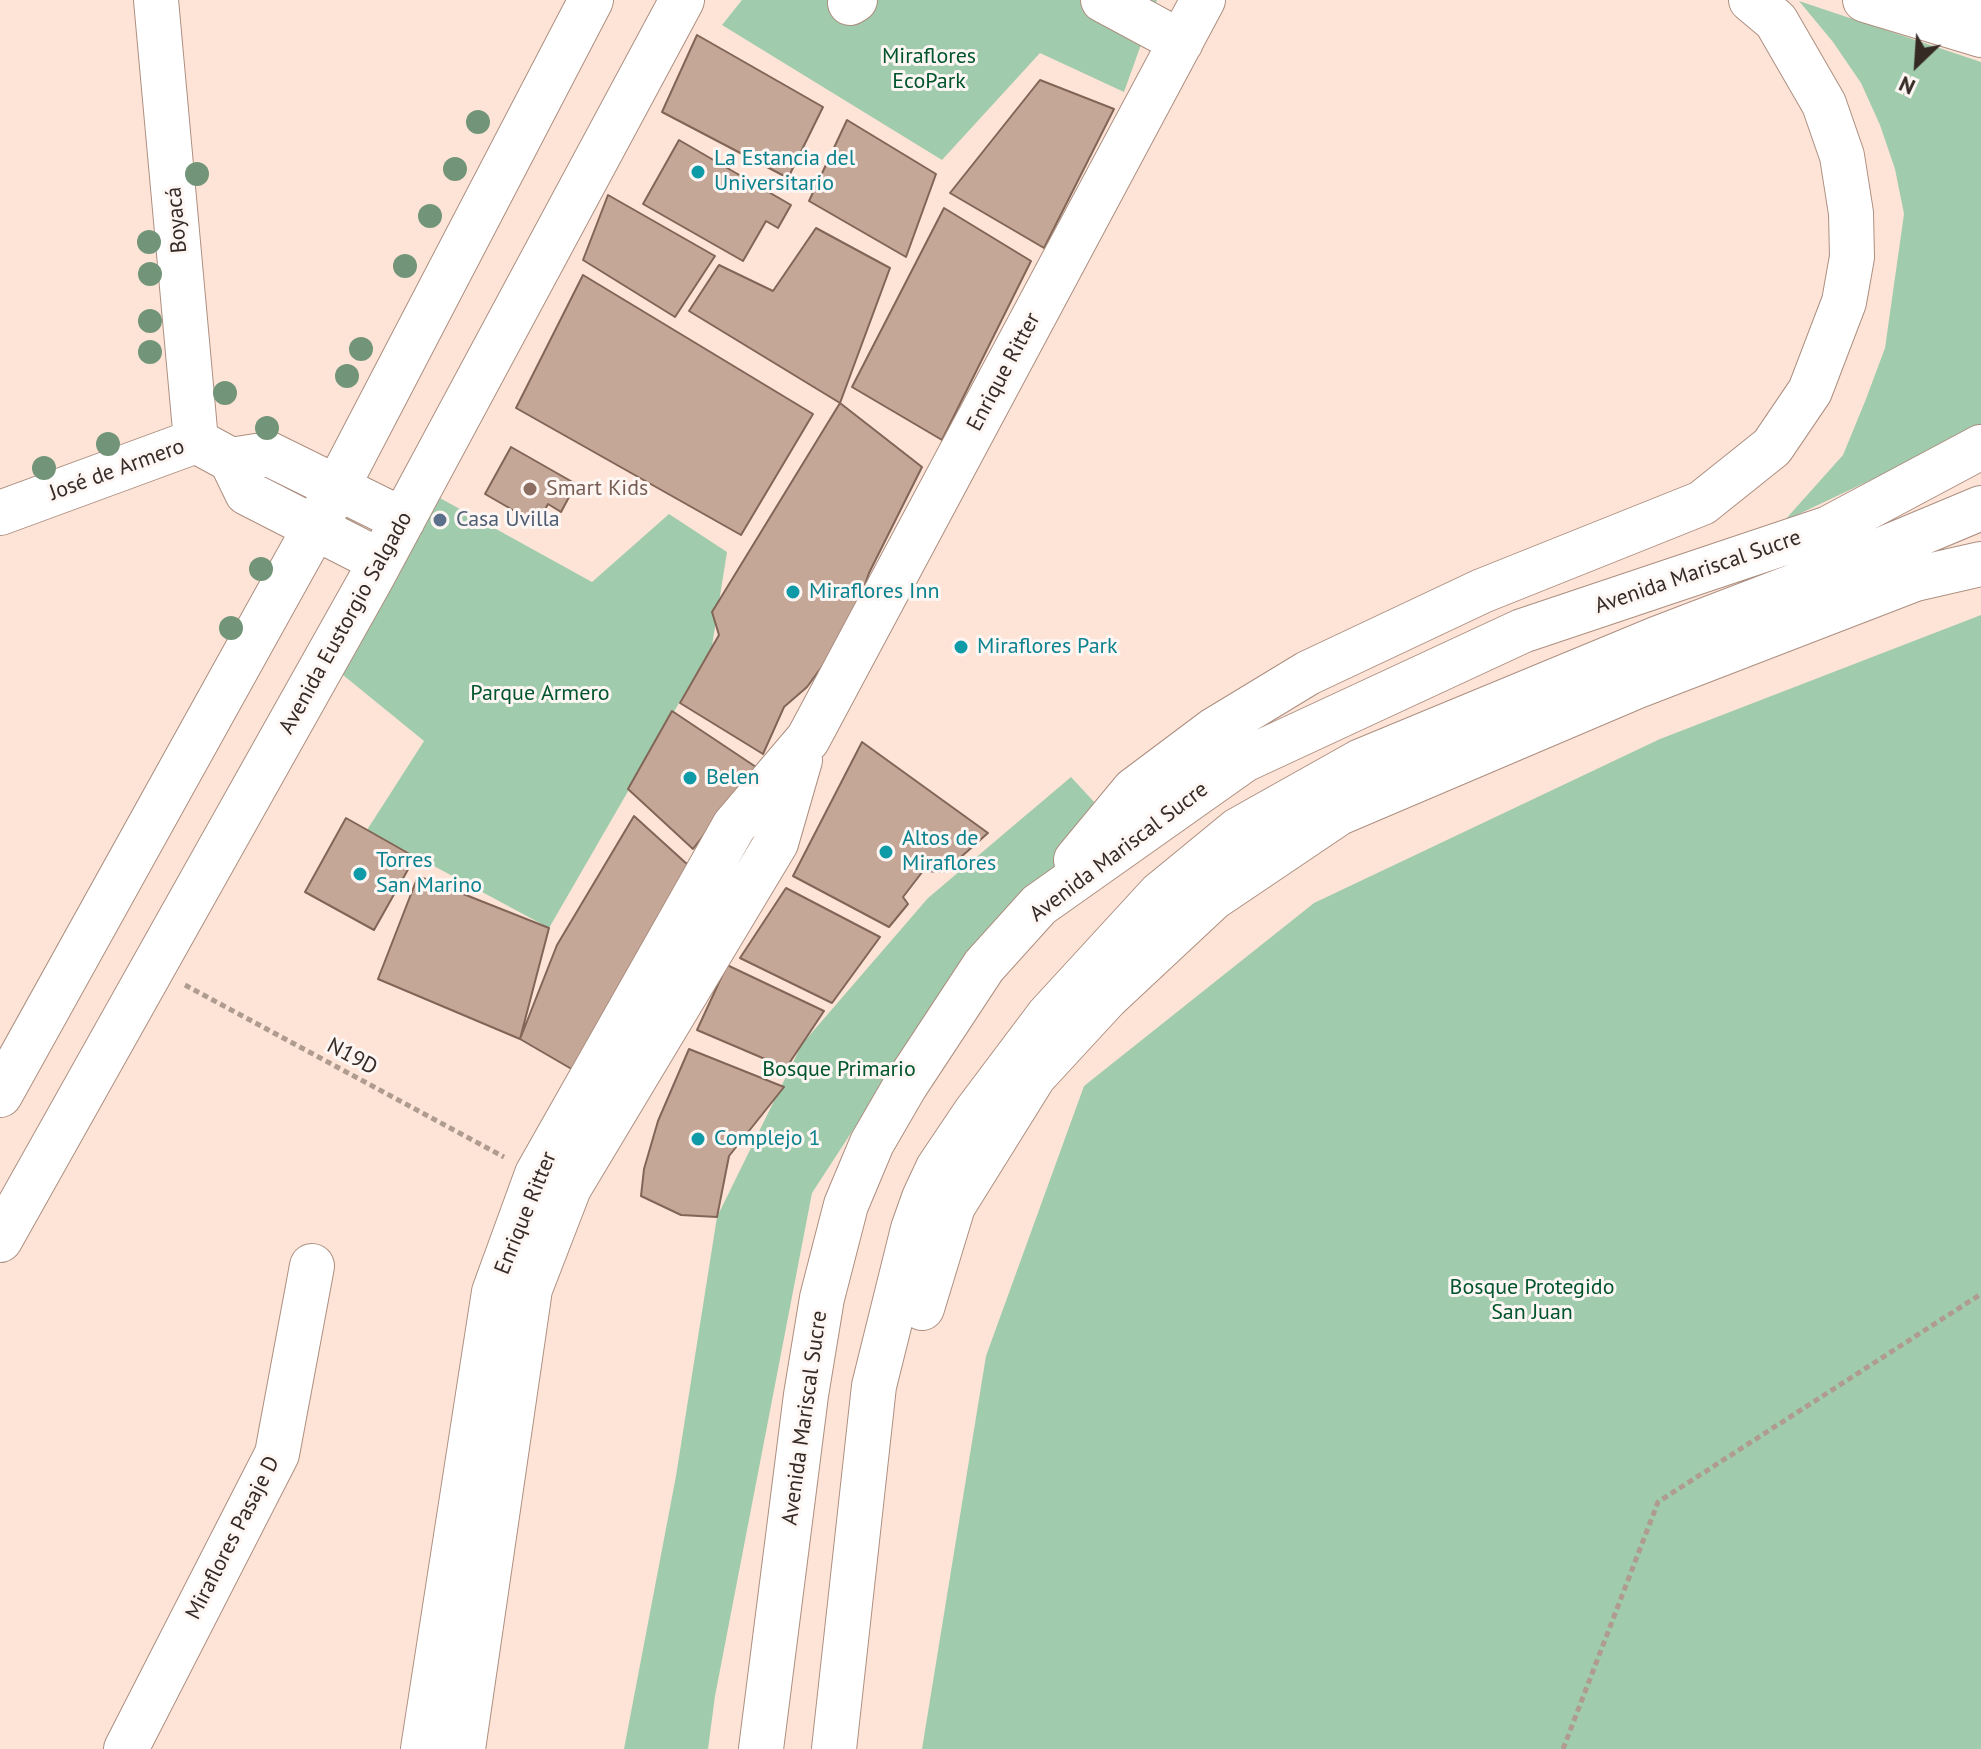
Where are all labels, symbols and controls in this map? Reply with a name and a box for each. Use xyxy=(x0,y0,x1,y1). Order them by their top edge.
north arrow xyxy=(1877,24,1957,104)
park label: Miraflores EcoPark xyxy=(882,44,976,96)
text: N xyxy=(1894,70,1919,101)
place label: La Estancia del Universitario xyxy=(714,146,855,198)
marker: La Estancia del Universitario xyxy=(689,163,707,181)
street label: Boyacá xyxy=(161,186,193,254)
street label: Enrique Ritter xyxy=(962,308,1046,436)
street label: José de Armero xyxy=(46,433,188,507)
place label: Smart Kids xyxy=(546,476,648,502)
marker: Smart Kids xyxy=(521,480,539,498)
street label: Avenida Eustorgio Salgado xyxy=(274,507,418,739)
place label: Casa Uvilla xyxy=(456,507,560,533)
marker: Casa Uvilla xyxy=(431,511,449,529)
street label: Avenida Mariscal Sucre xyxy=(1591,524,1805,620)
place label: Miraflores Inn xyxy=(809,579,940,605)
marker: Miraflores Inn xyxy=(784,583,802,601)
place label: Miraflores Park xyxy=(977,634,1118,660)
marker: Miraflores Park xyxy=(952,638,970,656)
park label: Parque Armero xyxy=(470,681,610,707)
place label: Belen xyxy=(706,765,760,791)
marker: Belen xyxy=(681,769,699,787)
street label: Avenida Mariscal Sucre xyxy=(1025,776,1213,928)
place label: Altos de Miraflores xyxy=(902,826,996,878)
marker: Altos de Miraflores xyxy=(877,843,895,861)
place label: Torres San Marino xyxy=(376,848,482,900)
marker: Torres San Marino xyxy=(351,865,369,883)
street label: N19D xyxy=(322,1033,382,1081)
park label: Bosque Primario xyxy=(762,1057,916,1083)
place label: Complejo 1 xyxy=(714,1126,820,1152)
marker: Complejo 1 xyxy=(689,1130,707,1148)
street label: Enrique Ritter xyxy=(489,1148,563,1278)
park label: Bosque Protegido San Juan xyxy=(1450,1275,1614,1326)
street label: Avenida Mariscal Sucre xyxy=(777,1309,833,1527)
street label: Miraflores Pasaje D xyxy=(180,1452,286,1624)

